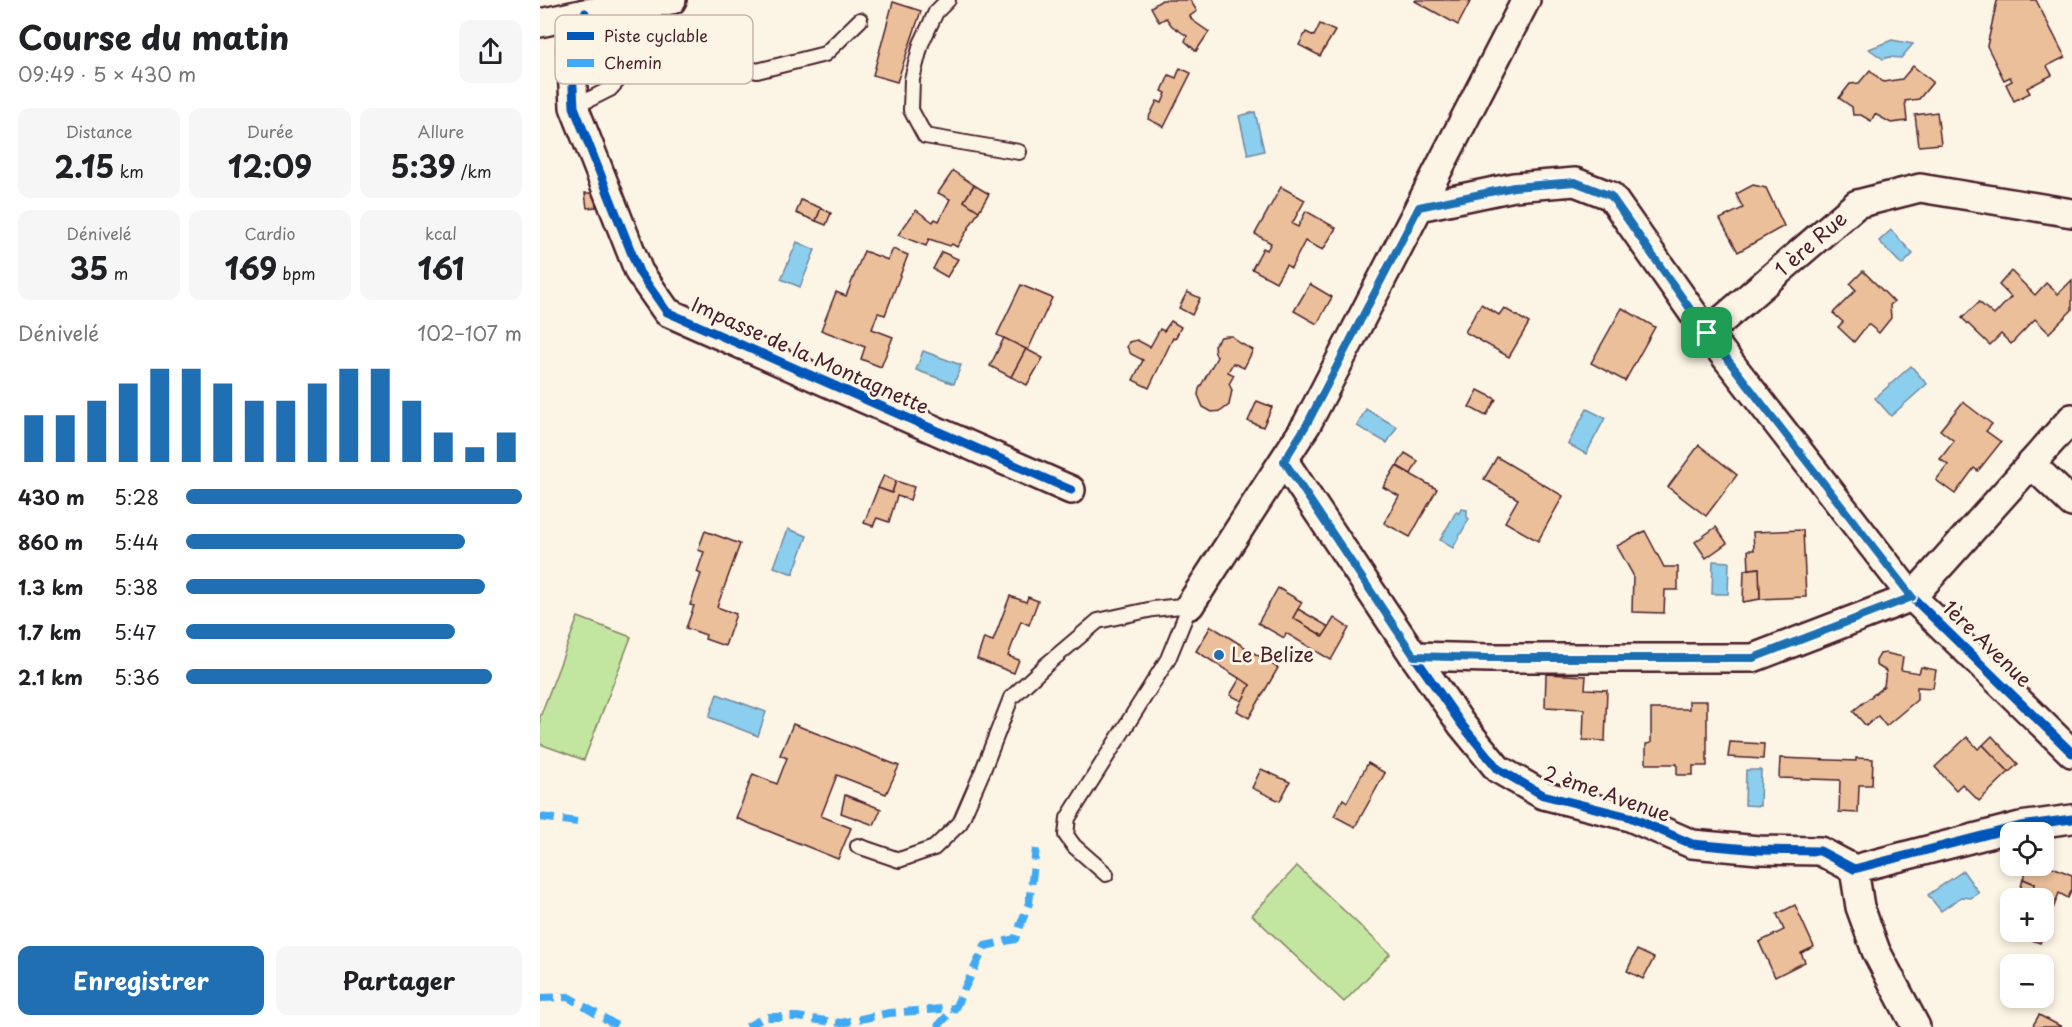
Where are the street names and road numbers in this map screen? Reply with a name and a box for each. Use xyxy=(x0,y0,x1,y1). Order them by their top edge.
street label: 1 ère Rue xyxy=(1768,203,1853,283)
street label: Impasse de la Montagnette xyxy=(687,289,934,421)
street label: 1ère Avenue xyxy=(1936,593,2039,694)
street label: 2 ème Avenue xyxy=(1540,757,1675,829)

